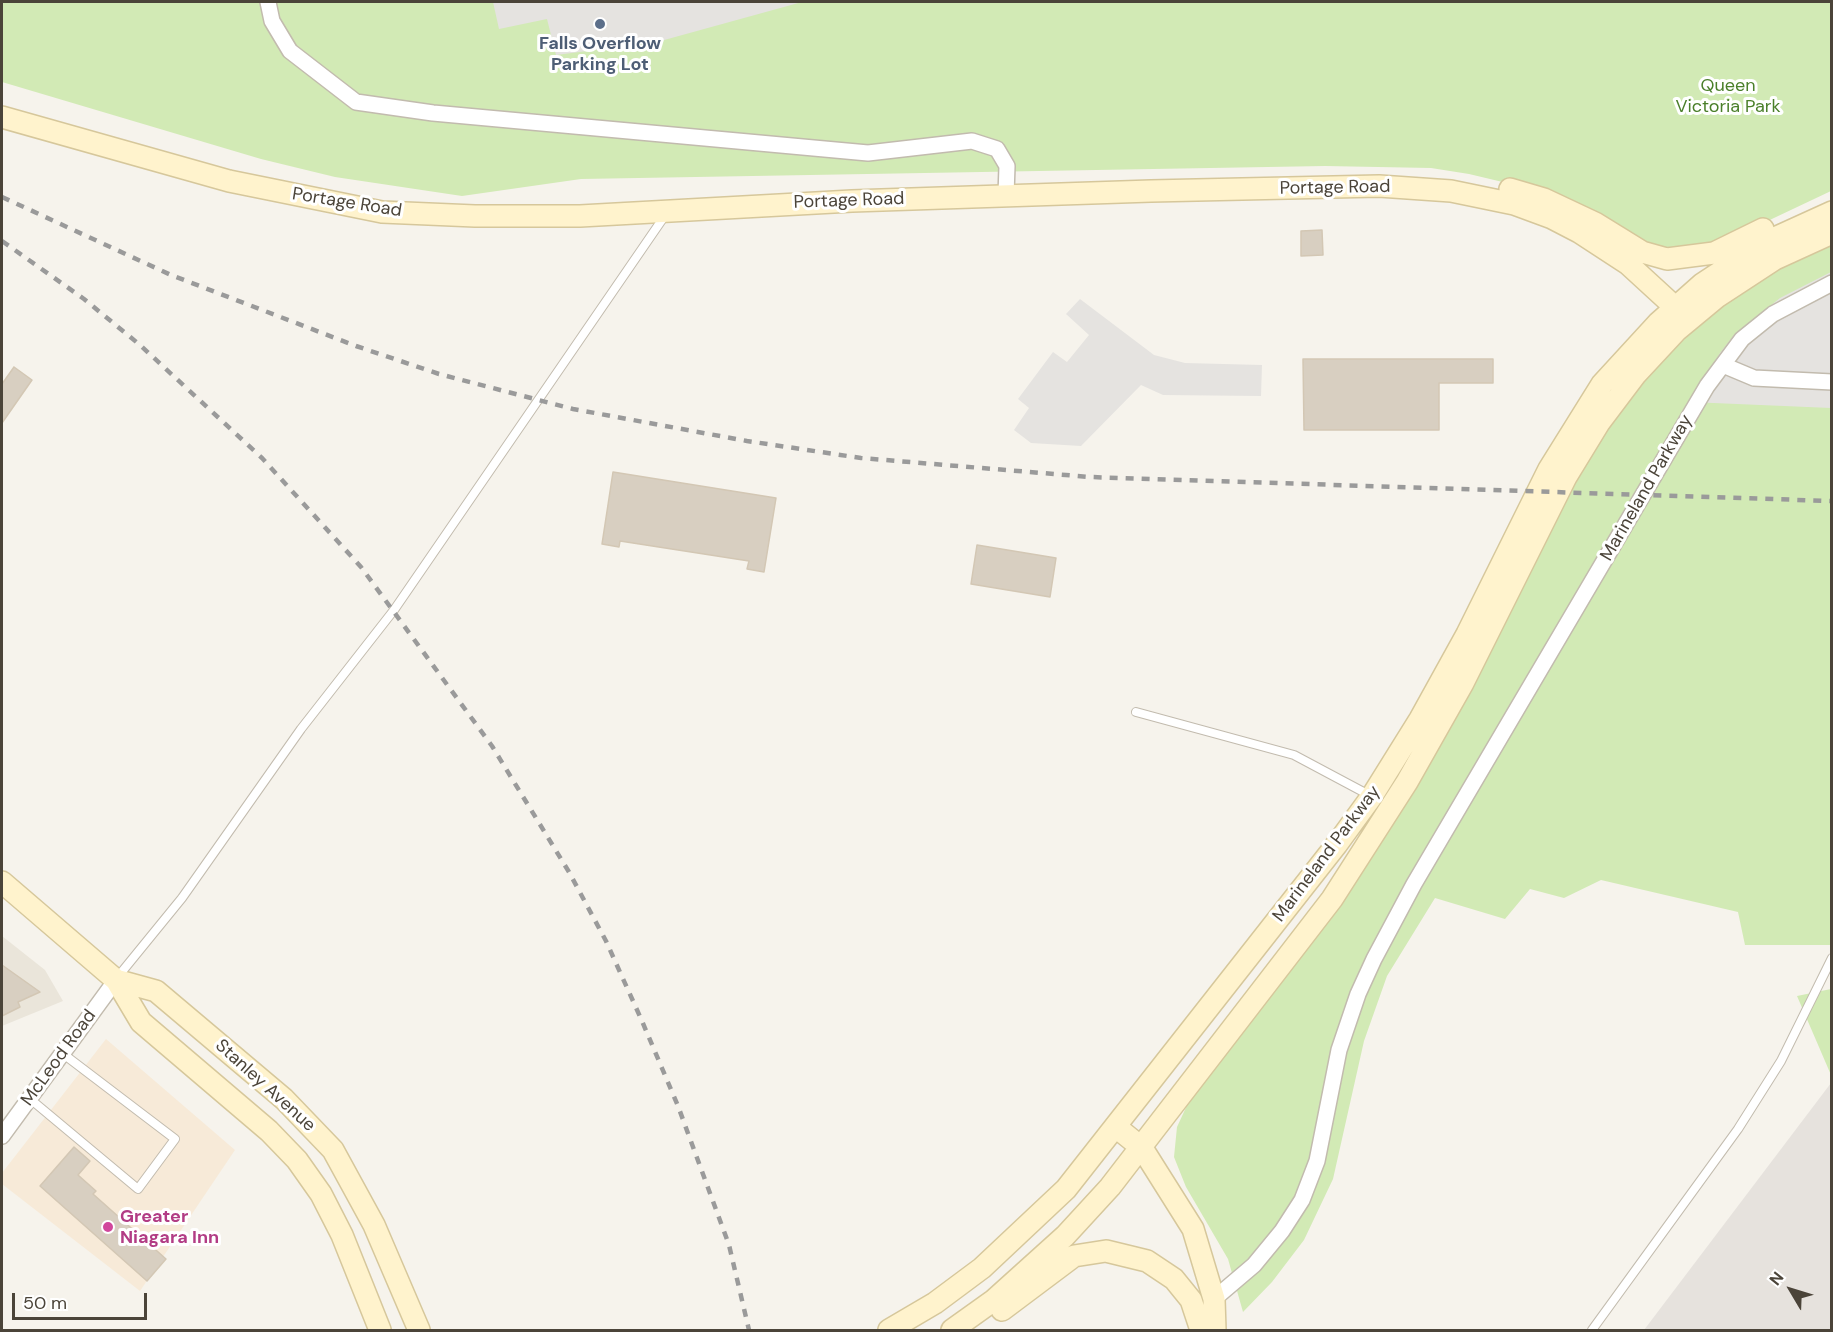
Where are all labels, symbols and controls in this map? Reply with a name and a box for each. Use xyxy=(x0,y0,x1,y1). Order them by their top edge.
marker: Falls Overflow Parking Lot xyxy=(593,17,607,31)
place label: Falls Overflow Parking Lot xyxy=(539,33,661,76)
park label: Queen Victoria Park xyxy=(1676,75,1780,118)
street label: Portage Road xyxy=(1279,176,1391,200)
street label: Portage Road xyxy=(291,184,403,222)
street label: Portage Road xyxy=(793,188,905,214)
street label: Marineland Parkway xyxy=(1596,411,1698,565)
street label: Marineland Parkway xyxy=(1269,782,1385,926)
street label: McLeod Road xyxy=(17,1006,101,1110)
street label: Stanley Avenue xyxy=(210,1035,320,1137)
place label: Greater Niagara Inn xyxy=(120,1206,219,1248)
marker: Greater Niagara Inn xyxy=(101,1220,115,1234)
north arrow xyxy=(1761,1260,1821,1320)
text: N xyxy=(1765,1268,1788,1290)
scale bar xyxy=(15,1281,150,1319)
text: 50 m xyxy=(23,1291,67,1315)

